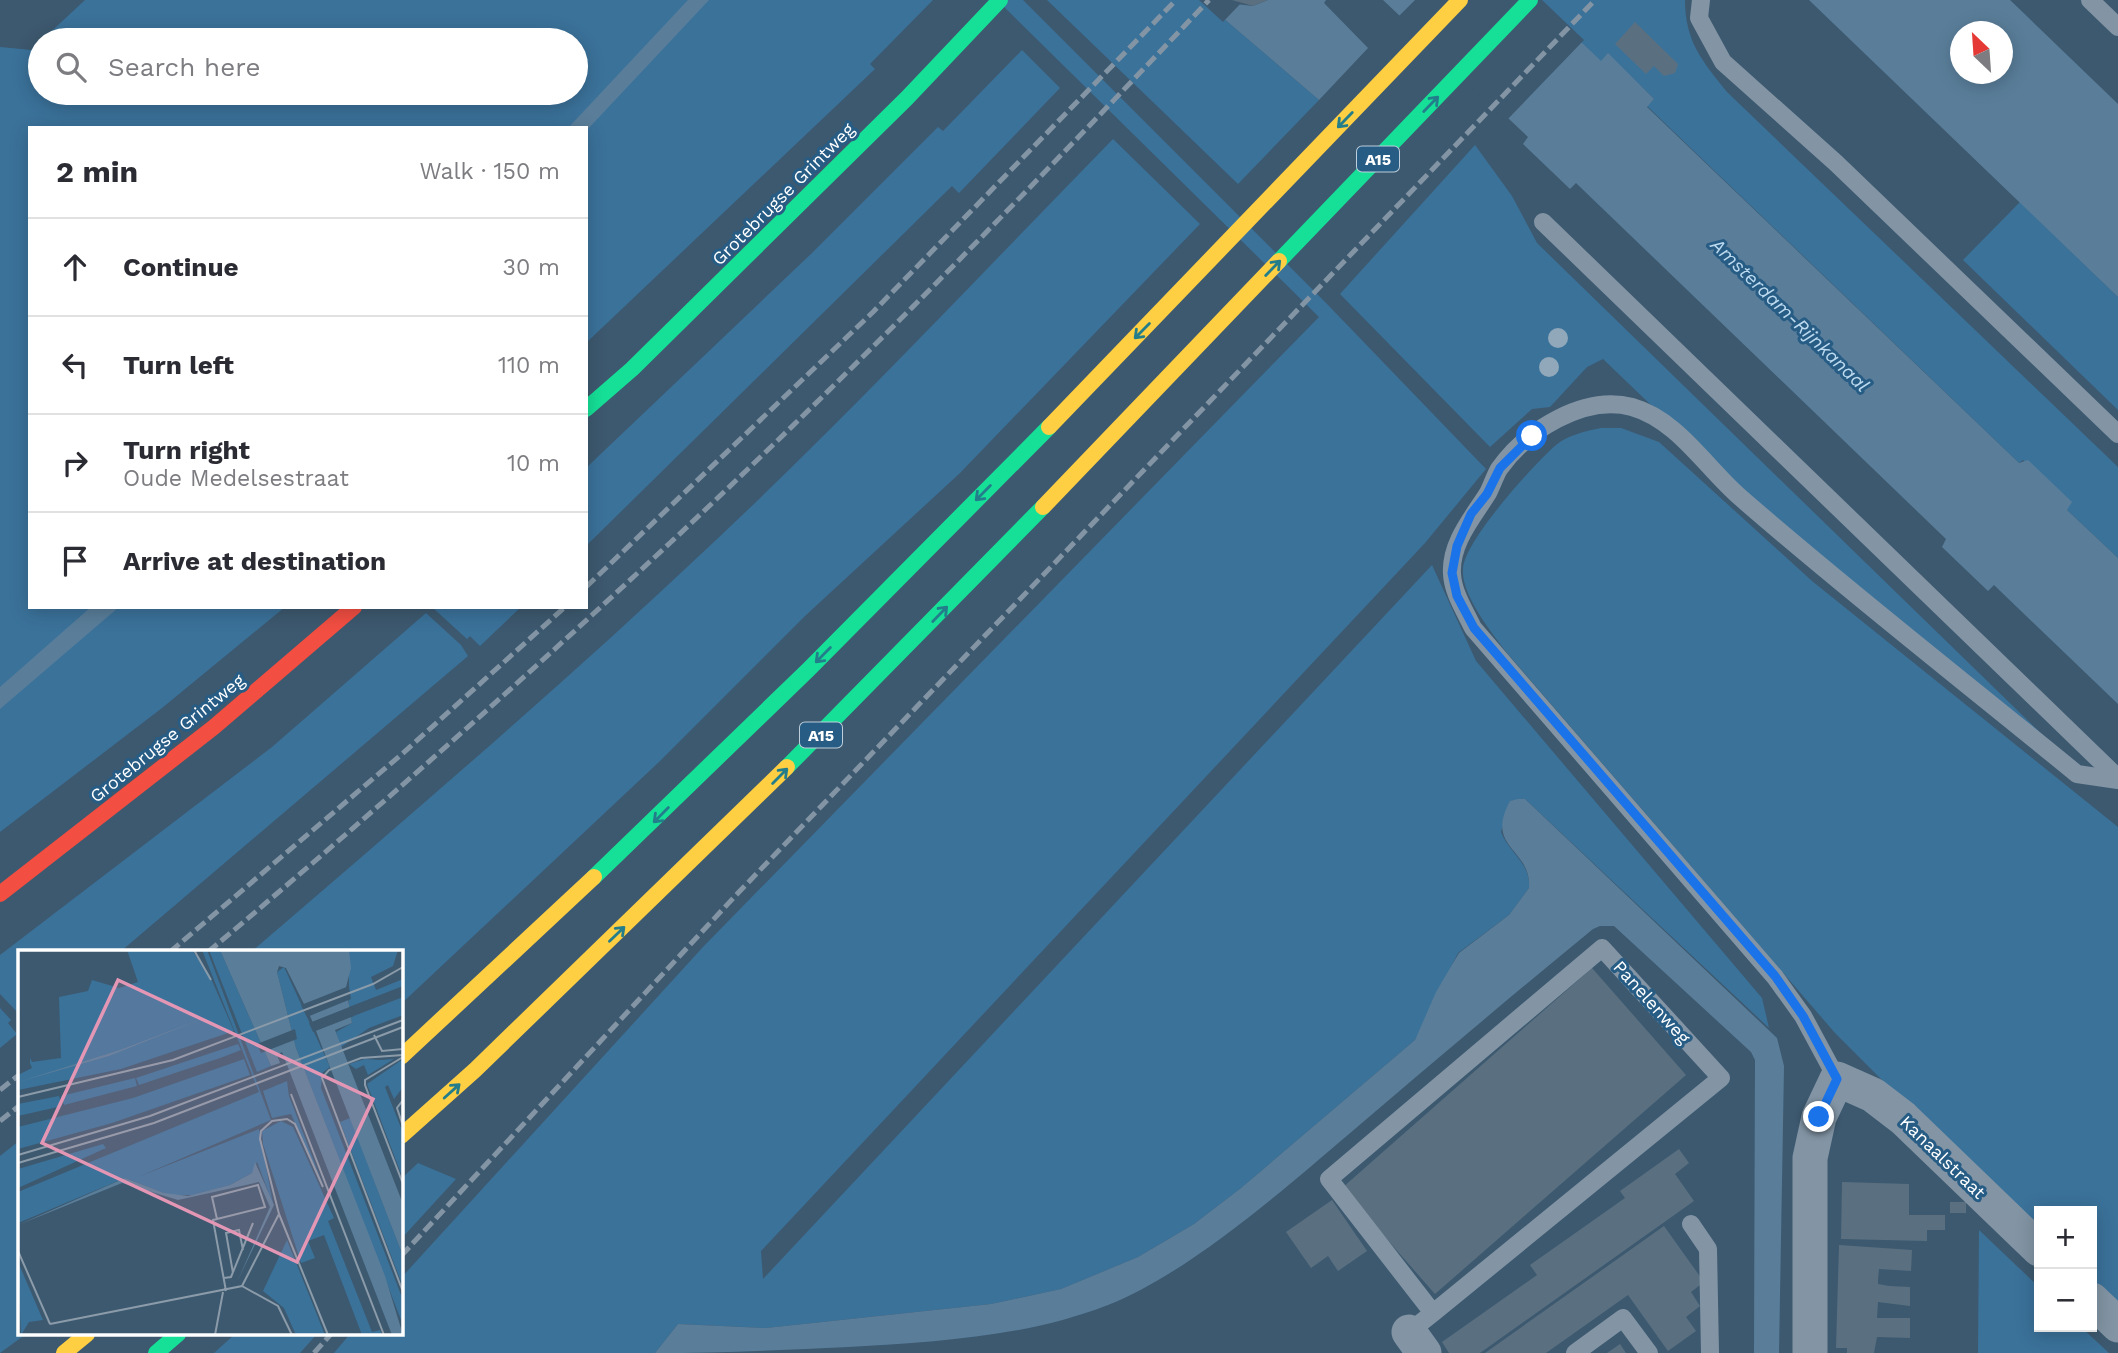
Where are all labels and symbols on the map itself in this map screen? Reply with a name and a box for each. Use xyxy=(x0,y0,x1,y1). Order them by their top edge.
north arrow xyxy=(1950,21,2013,84)
one-way arrow xyxy=(1422,96,1439,113)
one-way arrow xyxy=(1337,111,1354,128)
street label: Grotebrugse Grintweg xyxy=(708,118,859,269)
road number: A15 xyxy=(1357,146,1399,172)
water label: Amsterdam-Rijnkanaal xyxy=(1705,233,1874,397)
one-way arrow xyxy=(1265,260,1282,277)
one-way arrow xyxy=(1134,322,1151,339)
route start xyxy=(1516,420,1547,451)
one-way arrow xyxy=(974,484,991,501)
one-way arrow xyxy=(931,606,948,623)
one-way arrow xyxy=(814,646,831,663)
street label: Grotebrugse Grintweg xyxy=(86,669,249,807)
road number: A15 xyxy=(800,722,842,748)
one-way arrow xyxy=(771,767,788,784)
one-way arrow xyxy=(652,806,669,823)
one-way arrow xyxy=(608,926,625,943)
inset map xyxy=(18,950,402,1336)
street label: Panelenweg xyxy=(1609,956,1695,1048)
one-way arrow xyxy=(443,1083,461,1099)
route end xyxy=(1803,1101,1834,1132)
street label: Kanaalstraat xyxy=(1896,1111,1990,1203)

